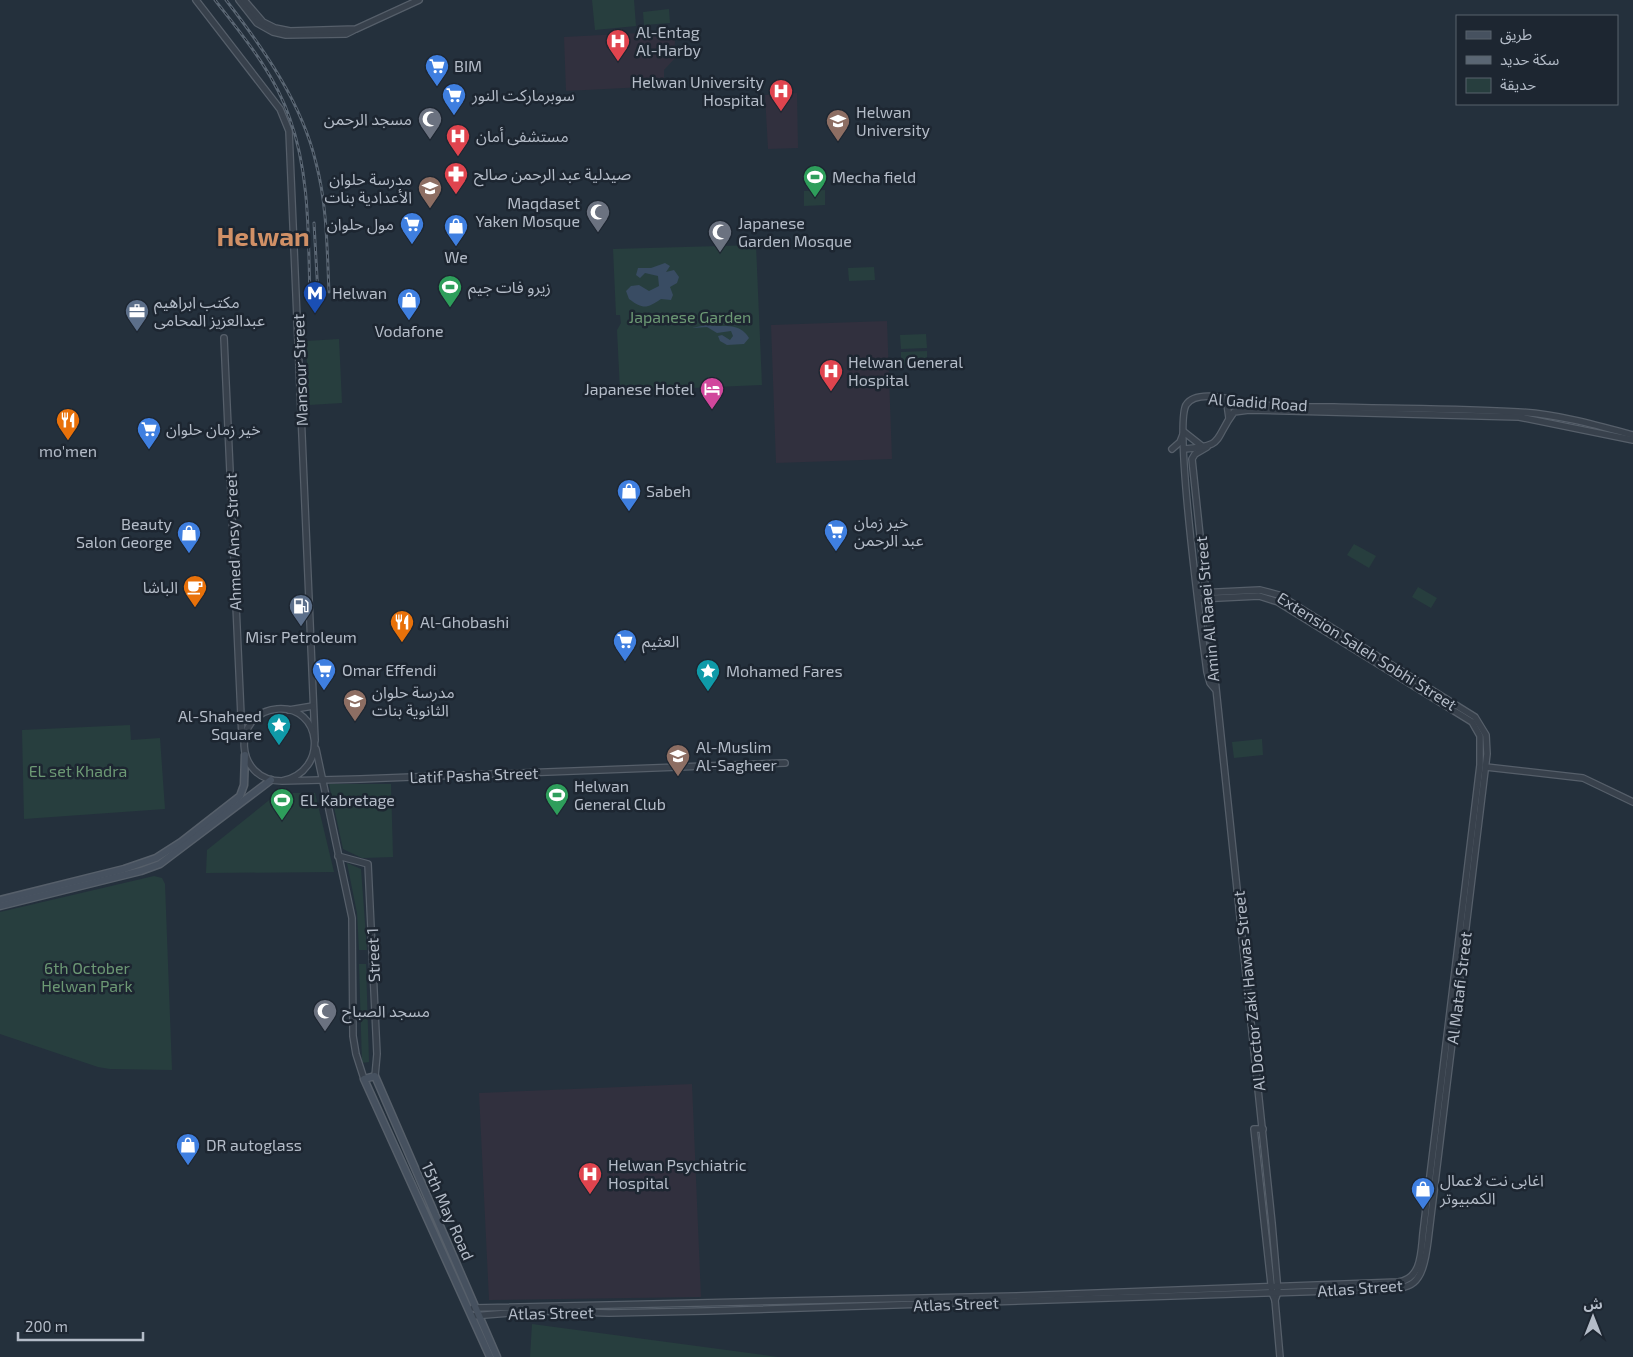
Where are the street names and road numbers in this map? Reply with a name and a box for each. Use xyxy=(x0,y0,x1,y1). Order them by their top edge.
street label: Mansour Street xyxy=(288,313,311,427)
street label: Al Gadid Road xyxy=(1208,389,1308,414)
street label: Ahmed Ansy Street xyxy=(221,473,244,611)
street label: Amin Al Raaei Street xyxy=(1191,535,1222,683)
street label: Extension Saleh Sobhi Street xyxy=(1274,587,1460,714)
street label: Latif Pasha Street xyxy=(409,763,539,786)
street label: Al Doctor Zaki Hawas Street xyxy=(1229,890,1268,1092)
street label: Street 1 xyxy=(362,927,383,983)
street label: Al Matafi Street xyxy=(1442,931,1475,1045)
street label: 15th May Road xyxy=(418,1159,479,1263)
street label: Atlas Street xyxy=(1317,1275,1403,1300)
street label: Atlas Street xyxy=(913,1293,999,1314)
street label: Atlas Street xyxy=(508,1302,594,1323)

